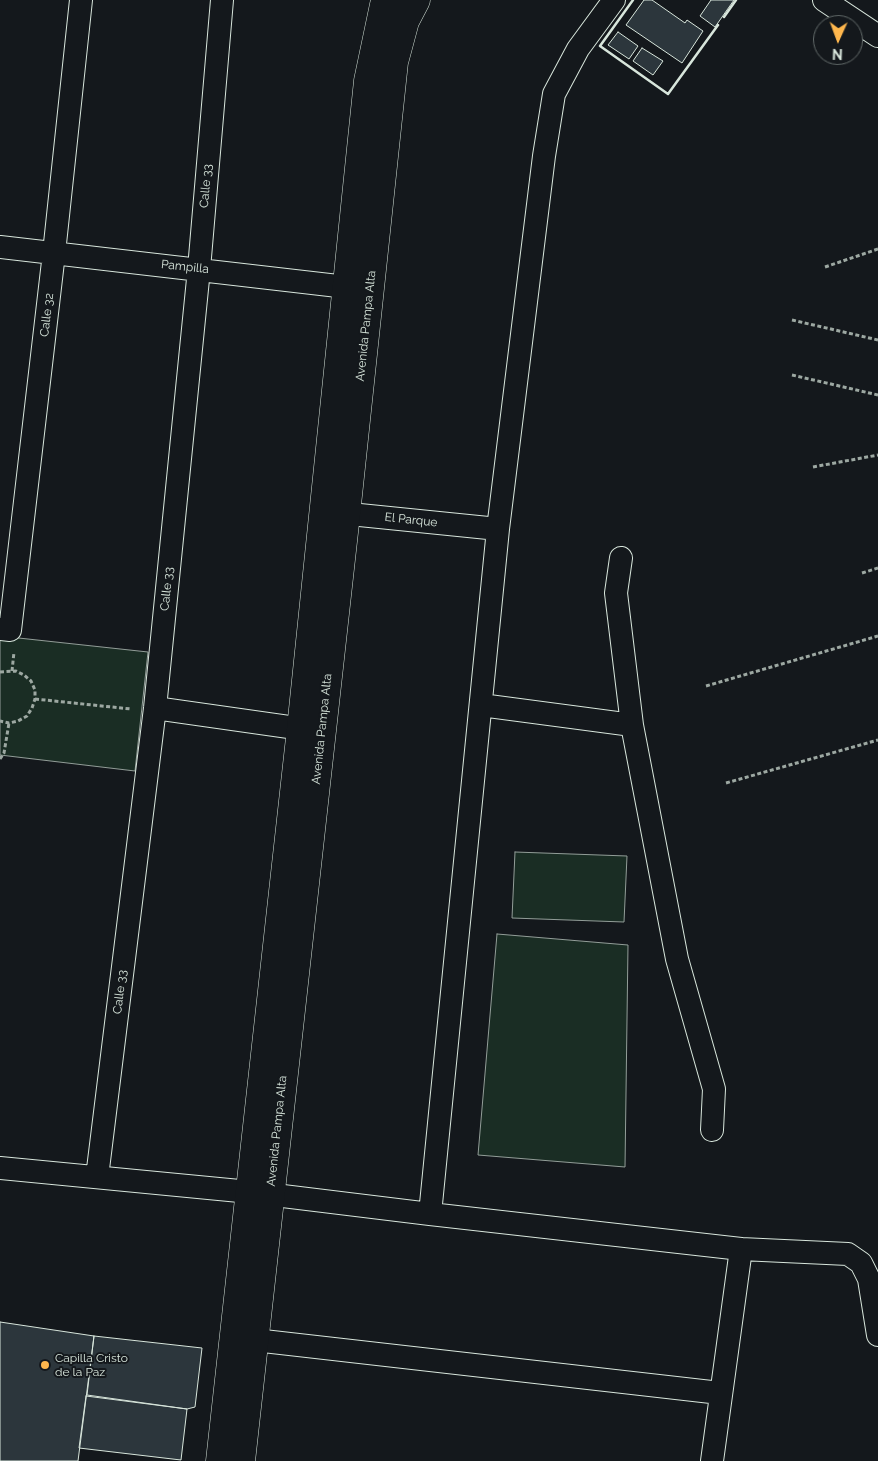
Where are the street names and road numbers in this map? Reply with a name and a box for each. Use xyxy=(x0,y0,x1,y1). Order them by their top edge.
street label: Calle 33 xyxy=(197,163,215,209)
street label: Pampilla xyxy=(160,257,210,277)
street label: Avenida Pampa Alta xyxy=(353,270,379,382)
street label: Calle 32 xyxy=(37,292,57,338)
street label: El Parque xyxy=(384,510,438,530)
street label: Calle 33 xyxy=(158,566,176,612)
street label: Avenida Pampa Alta xyxy=(309,673,335,785)
street label: Calle 33 xyxy=(110,969,130,1015)
street label: Avenida Pampa Alta xyxy=(264,1075,290,1187)

